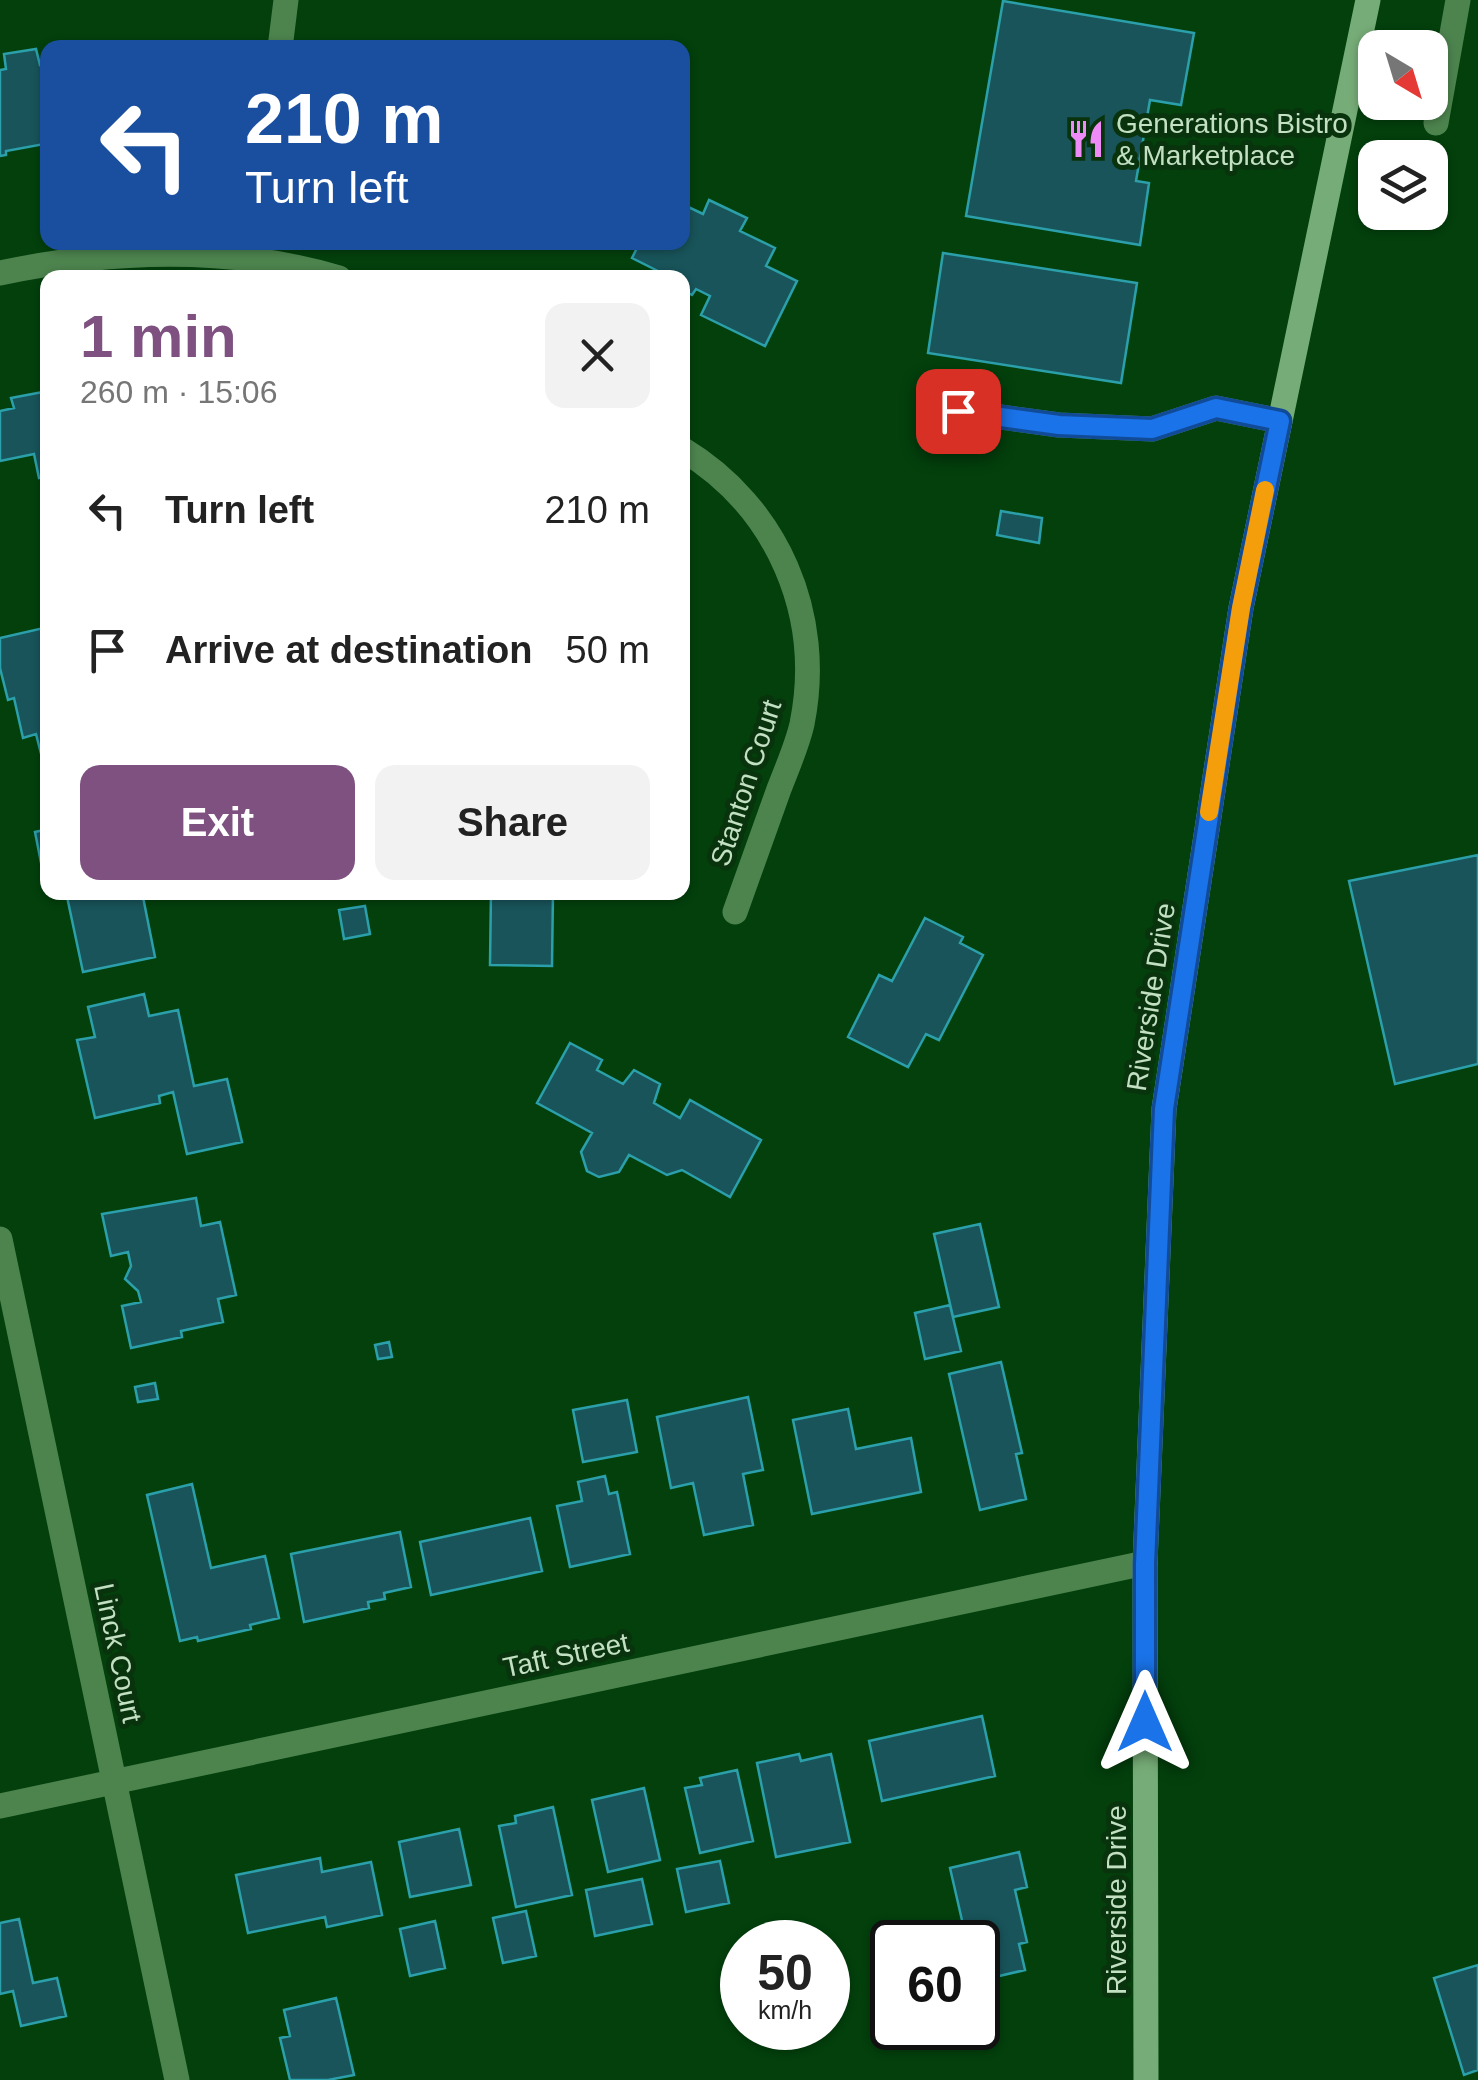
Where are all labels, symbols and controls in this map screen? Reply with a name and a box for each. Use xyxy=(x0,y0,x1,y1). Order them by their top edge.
north arrow xyxy=(1358,30,1448,120)
map controls xyxy=(1358,30,1448,230)
icon: left xyxy=(80,80,210,210)
text: 210 m xyxy=(245,80,443,158)
place label: Generations Bistro & Marketplace xyxy=(1116,108,1348,171)
restaurant icon: Generations Bistro & Marketplace xyxy=(1065,118,1107,160)
button: layers xyxy=(1358,140,1448,230)
text: Turn left xyxy=(245,162,408,213)
text: 1 min xyxy=(80,303,237,370)
button: close xyxy=(545,303,650,408)
pin xyxy=(916,369,1001,454)
text: 260 m · 15:06 xyxy=(80,374,277,410)
icon: arrive xyxy=(931,384,986,439)
icon: left xyxy=(80,483,135,538)
text: Turn left xyxy=(165,489,314,531)
text: 210 m xyxy=(544,489,650,531)
icon: arrive xyxy=(80,623,135,678)
text: Arrive at destination xyxy=(165,629,532,671)
text: 50 m xyxy=(566,629,650,671)
street label: Stanton Court xyxy=(705,696,788,870)
button: Exit xyxy=(80,765,355,880)
button: Share xyxy=(375,765,650,880)
street label: Riverside Drive xyxy=(1121,901,1181,1093)
street label: Linck Court xyxy=(88,1581,148,1726)
street label: Taft Street xyxy=(500,1627,632,1683)
position arrow xyxy=(1093,1670,1197,1774)
street label: Riverside Drive xyxy=(1101,1805,1132,1995)
speed limit sign: 60 xyxy=(870,1920,1000,2050)
text: 50 xyxy=(757,1945,813,2001)
text: km/h xyxy=(758,1996,812,2024)

